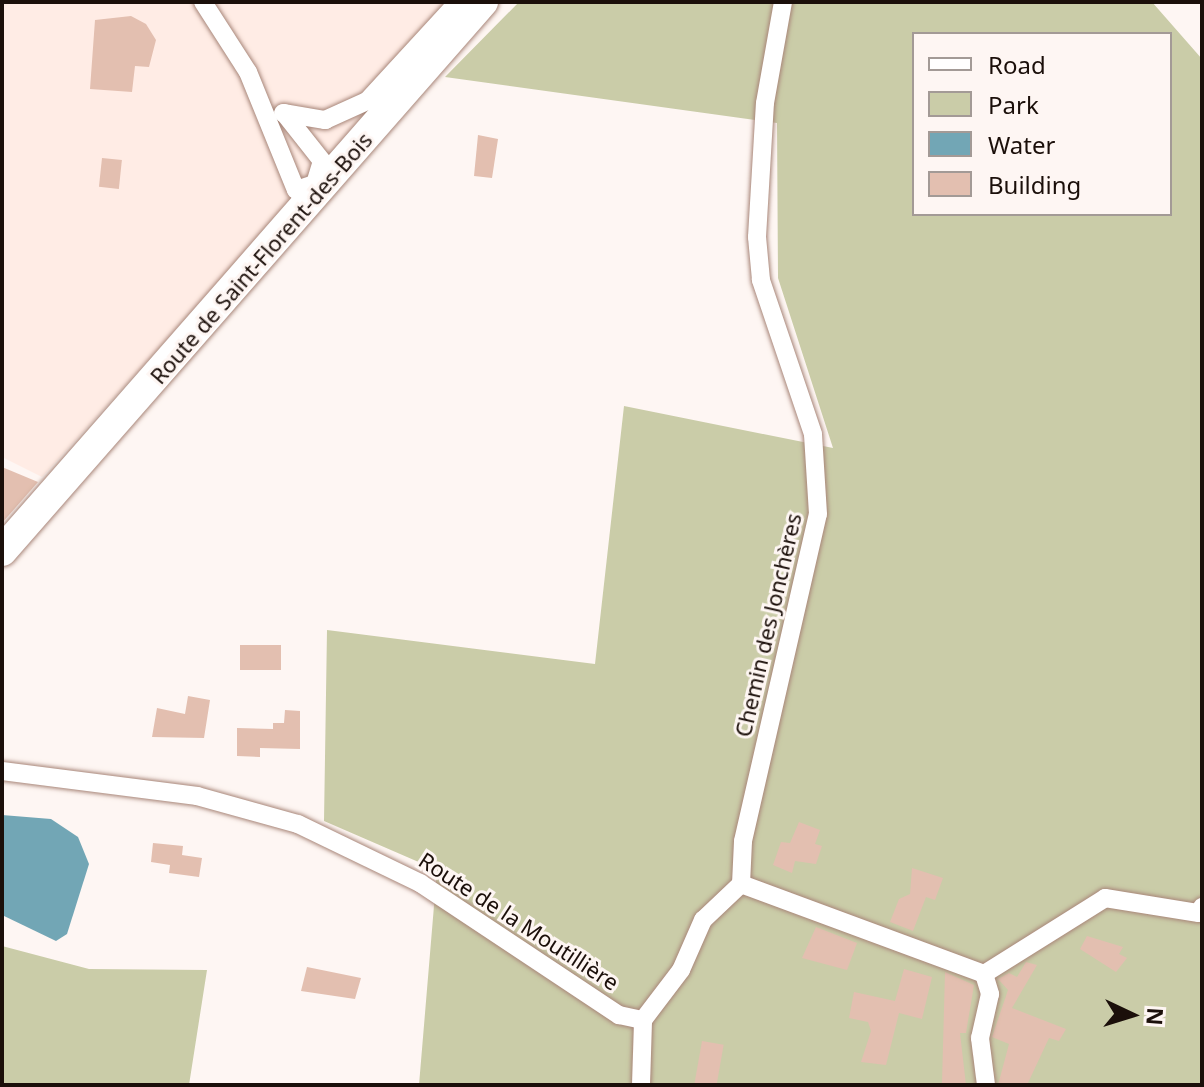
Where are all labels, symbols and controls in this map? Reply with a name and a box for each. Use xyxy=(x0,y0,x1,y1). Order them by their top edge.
legend xyxy=(912,32,1172,216)
text: Road xyxy=(988,48,1046,81)
text: Park xyxy=(988,88,1039,121)
street label: Route de Saint-Florent-des-Bois xyxy=(145,127,377,389)
text: Water xyxy=(988,128,1055,161)
text: Building xyxy=(988,168,1081,201)
street label: Chemin des Jonchères xyxy=(729,511,807,739)
street label: Route de la Moutillière xyxy=(414,846,624,996)
north arrow xyxy=(1092,975,1172,1055)
text: N xyxy=(1140,1007,1172,1027)

